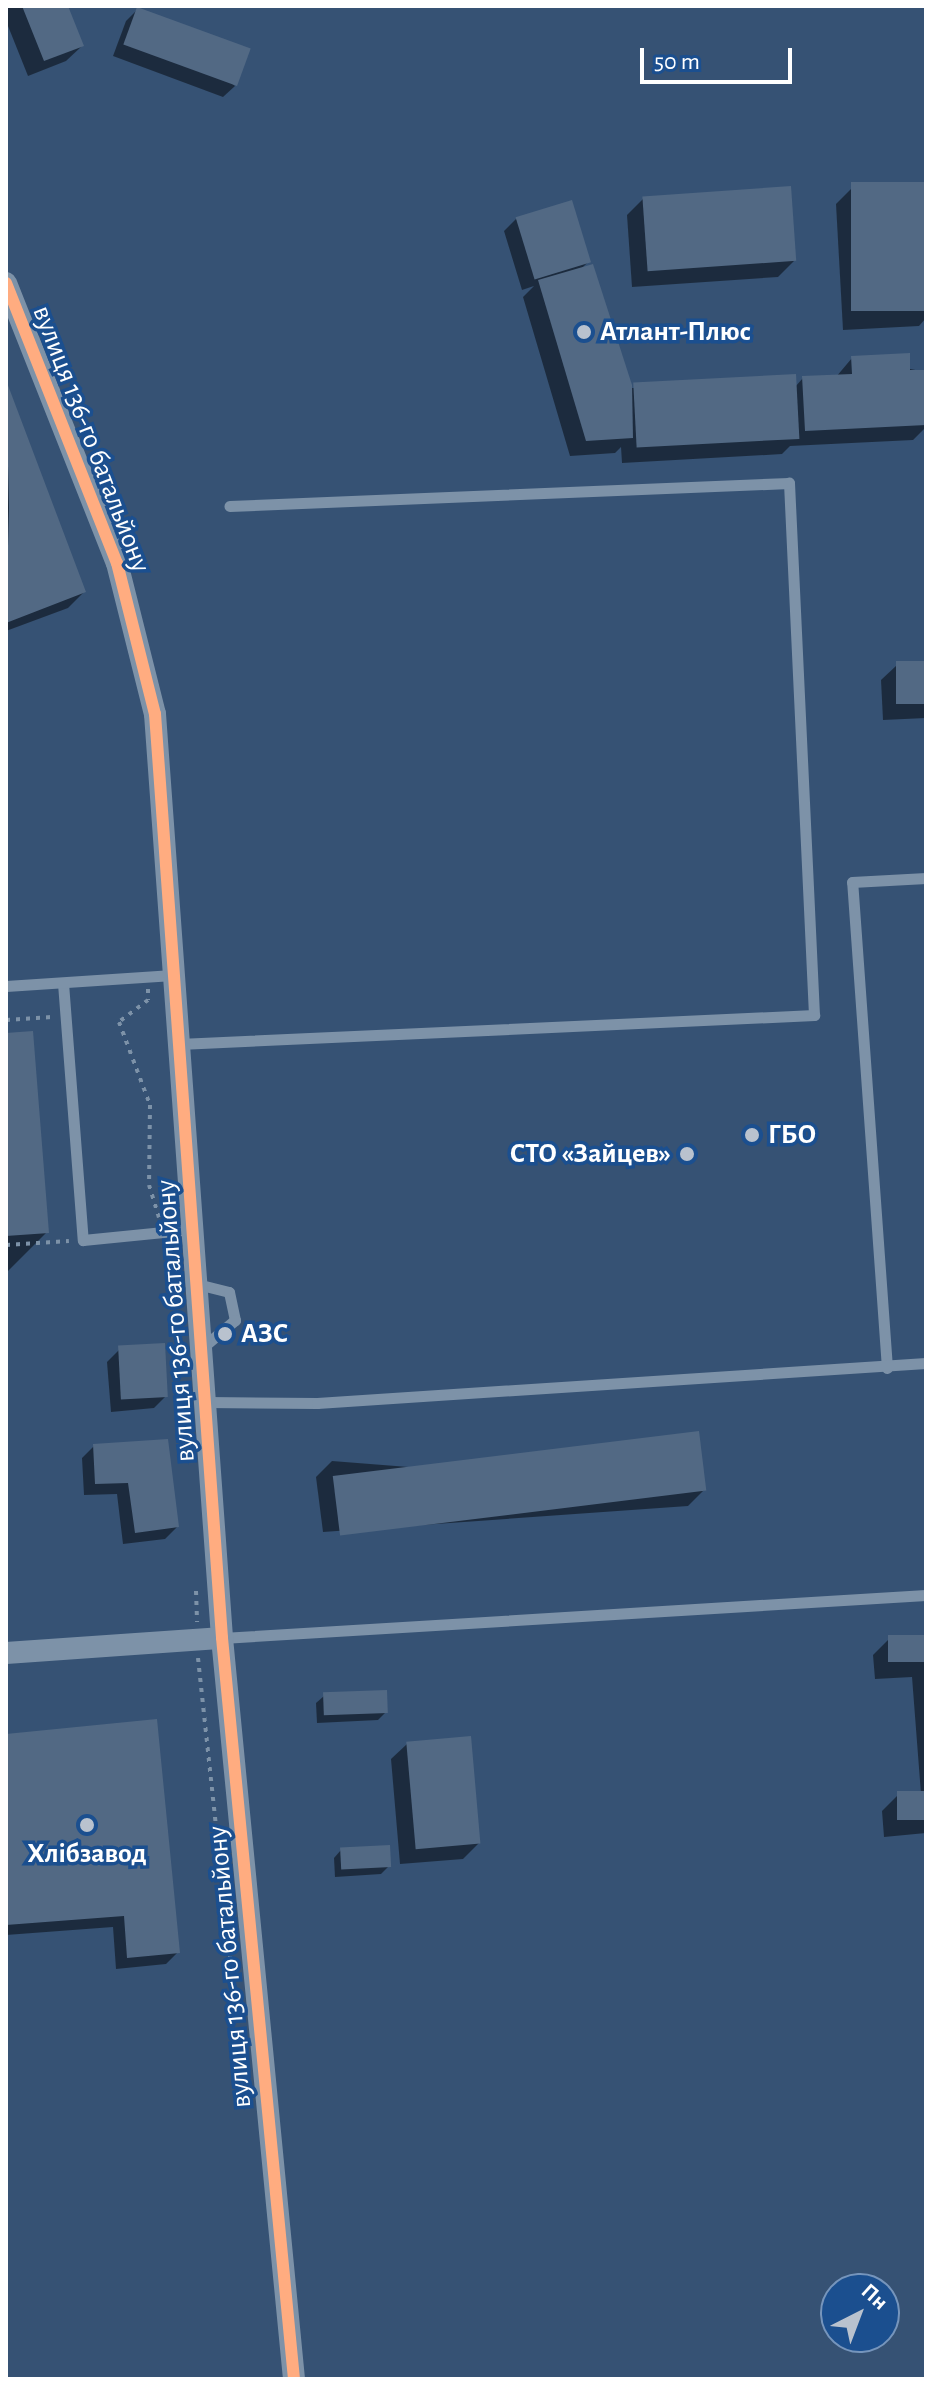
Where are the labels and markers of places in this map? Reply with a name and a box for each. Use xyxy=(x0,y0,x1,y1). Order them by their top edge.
place label: Атлант-Плюс xyxy=(600,315,751,349)
marker: Атлант-Плюс xyxy=(575,323,593,341)
place label: ГБО xyxy=(768,1118,816,1152)
marker: ГБО xyxy=(743,1126,761,1144)
place label: СТО «Зайцев» xyxy=(510,1137,671,1171)
marker: СТО «Зайцев» xyxy=(678,1145,696,1163)
place label: АЗС xyxy=(241,1317,288,1351)
marker: АЗС xyxy=(216,1325,234,1343)
marker: Хлібзавод xyxy=(78,1816,96,1834)
place label: Хлібзавод xyxy=(27,1837,147,1871)

